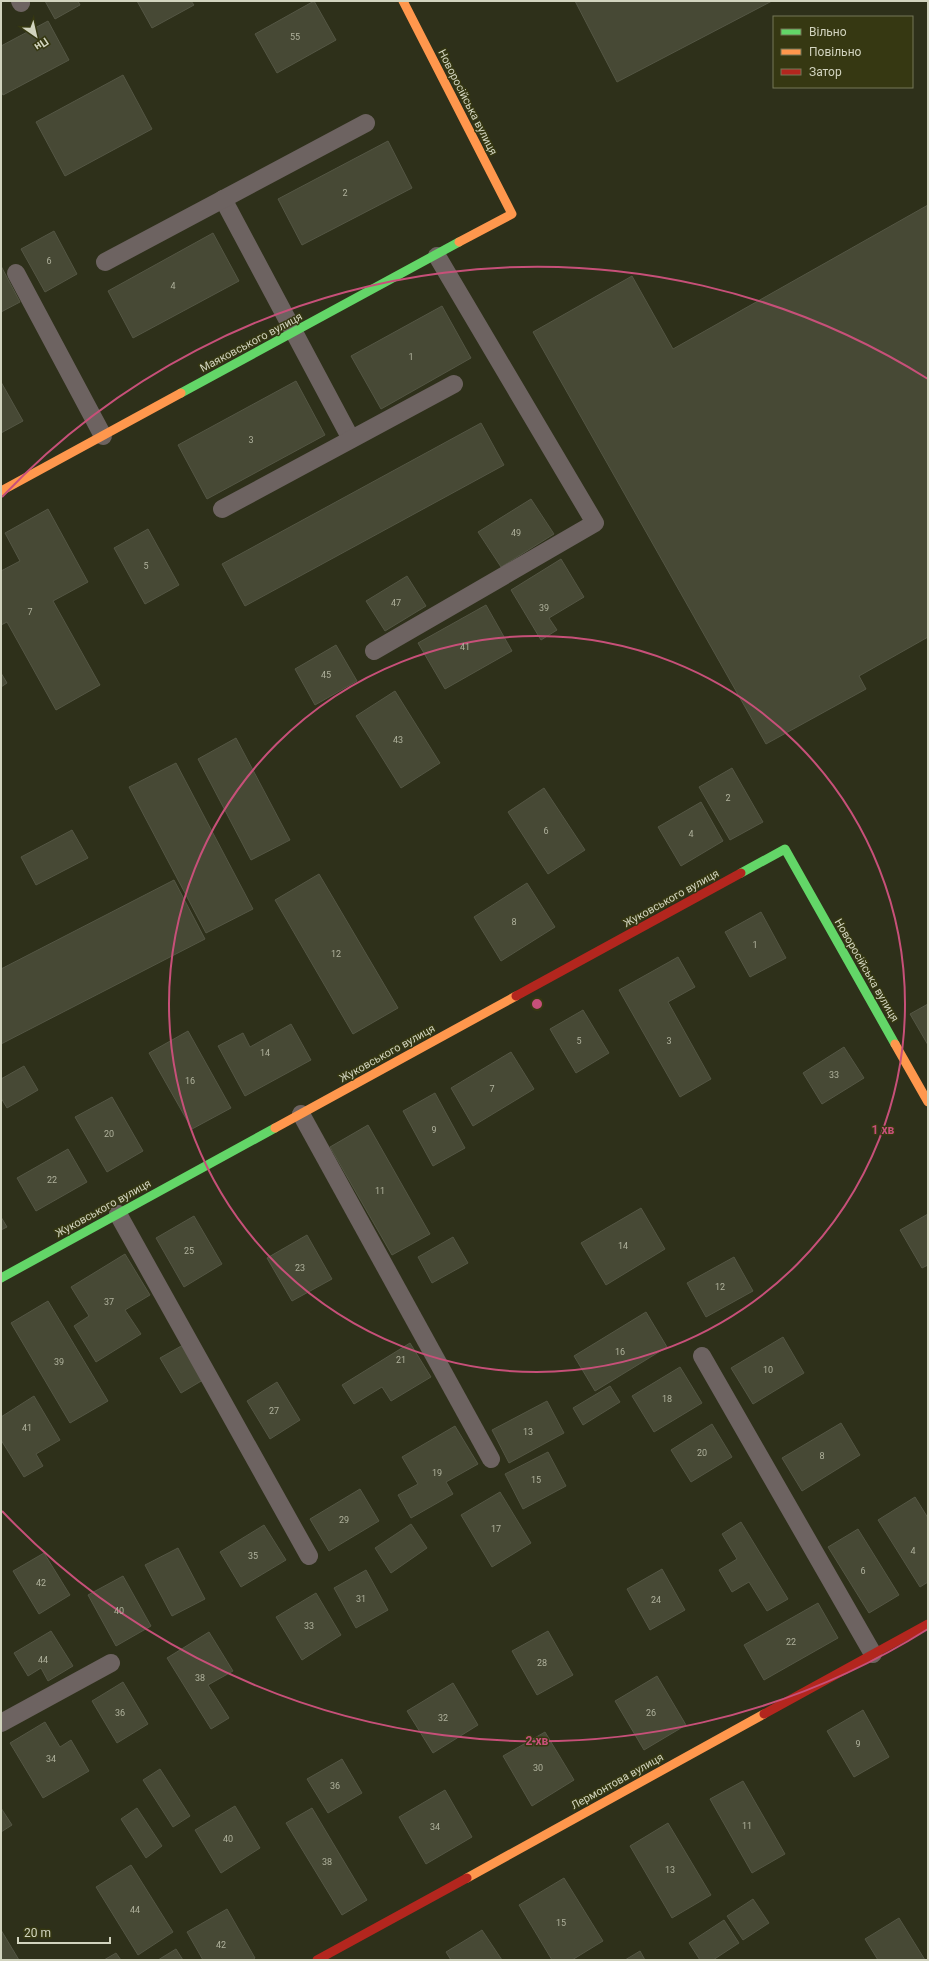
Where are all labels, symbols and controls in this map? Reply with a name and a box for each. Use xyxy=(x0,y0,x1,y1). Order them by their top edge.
north arrow xyxy=(16,16,56,56)
legend xyxy=(773,16,913,88)
text: Вільно xyxy=(809,25,847,39)
house number: 55 xyxy=(290,32,300,42)
text: Пн xyxy=(32,35,51,53)
text: Повільно xyxy=(809,45,862,59)
street label: Новоросійська вулиця xyxy=(435,47,500,157)
text: Затор xyxy=(809,65,842,79)
house number: 2 xyxy=(342,188,348,198)
house number: 6 xyxy=(46,256,52,266)
house number: 4 xyxy=(170,281,176,291)
street label: Маяковського вулиця xyxy=(198,310,305,375)
house number: 1 xyxy=(408,352,414,362)
house number: 3 xyxy=(248,435,254,445)
house number: 49 xyxy=(511,528,521,538)
house number: 5 xyxy=(143,561,149,571)
house number: 47 xyxy=(391,598,401,608)
house number: 39 xyxy=(539,603,549,613)
house number: 7 xyxy=(27,607,33,617)
house number: 41 xyxy=(460,642,470,652)
house number: 45 xyxy=(321,670,331,680)
house number: 43 xyxy=(393,735,403,745)
house number: 2 xyxy=(725,793,731,803)
house number: 6 xyxy=(543,826,549,836)
house number: 4 xyxy=(688,829,694,839)
street label: Жуковського вулиця xyxy=(621,867,721,930)
street label: Новоросійська вулиця xyxy=(832,916,901,1024)
house number: 8 xyxy=(511,917,517,927)
house number: 1 xyxy=(752,940,758,950)
house number: 12 xyxy=(331,949,341,959)
centre of rings xyxy=(530,997,544,1011)
street label: Жуковського вулиця xyxy=(337,1022,437,1085)
house number: 5 xyxy=(576,1036,582,1046)
house number: 3 xyxy=(666,1036,672,1046)
house number: 14 xyxy=(260,1048,270,1058)
house number: 33 xyxy=(829,1070,839,1080)
house number: 16 xyxy=(185,1076,195,1086)
house number: 7 xyxy=(489,1084,495,1094)
text: 1 хв xyxy=(872,1123,895,1137)
house number: 9 xyxy=(431,1125,437,1135)
house number: 20 xyxy=(104,1129,114,1139)
house number: 22 xyxy=(47,1175,57,1185)
street label: Жуковського вулиця xyxy=(53,1177,153,1240)
house number: 11 xyxy=(375,1186,385,1196)
house number: 14 xyxy=(618,1241,628,1251)
house number: 25 xyxy=(184,1246,194,1256)
house number: 23 xyxy=(295,1263,305,1273)
house number: 12 xyxy=(715,1282,725,1292)
house number: 37 xyxy=(104,1297,114,1307)
house number: 16 xyxy=(615,1347,625,1357)
house number: 21 xyxy=(396,1355,406,1365)
house number: 39 xyxy=(54,1357,64,1367)
house number: 10 xyxy=(763,1365,773,1375)
house number: 18 xyxy=(662,1394,672,1404)
house number: 27 xyxy=(269,1406,279,1416)
house number: 41 xyxy=(22,1423,32,1433)
house number: 13 xyxy=(523,1427,533,1437)
house number: 20 xyxy=(697,1448,707,1458)
house number: 8 xyxy=(819,1451,825,1461)
house number: 19 xyxy=(432,1468,442,1478)
house number: 15 xyxy=(531,1475,541,1485)
house number: 29 xyxy=(339,1515,349,1525)
house number: 17 xyxy=(491,1524,501,1534)
house number: 4 xyxy=(910,1546,916,1556)
house number: 35 xyxy=(248,1551,258,1561)
house number: 6 xyxy=(860,1566,866,1576)
house number: 42 xyxy=(36,1578,46,1588)
house number: 31 xyxy=(356,1594,366,1604)
house number: 24 xyxy=(651,1595,661,1605)
house number: 40 xyxy=(114,1606,124,1616)
house number: 33 xyxy=(304,1621,314,1631)
house number: 22 xyxy=(786,1637,796,1647)
house number: 44 xyxy=(38,1655,48,1665)
house number: 28 xyxy=(537,1658,547,1668)
house number: 38 xyxy=(195,1673,205,1683)
house number: 36 xyxy=(115,1708,125,1718)
house number: 26 xyxy=(646,1708,656,1718)
house number: 32 xyxy=(438,1713,448,1723)
text: 2 хв xyxy=(526,1734,549,1748)
house number: 9 xyxy=(855,1739,861,1749)
street label: Лермонтова вулиця xyxy=(569,1751,666,1812)
house number: 34 xyxy=(46,1754,56,1764)
house number: 30 xyxy=(533,1763,543,1773)
house number: 36 xyxy=(330,1781,340,1791)
house number: 11 xyxy=(742,1821,752,1831)
house number: 34 xyxy=(430,1822,440,1832)
house number: 40 xyxy=(223,1834,233,1844)
house number: 38 xyxy=(322,1857,332,1867)
house number: 13 xyxy=(665,1865,675,1875)
house number: 44 xyxy=(130,1905,140,1915)
house number: 15 xyxy=(556,1918,566,1928)
scale bar xyxy=(18,1919,110,1945)
text: 20 m xyxy=(24,1926,51,1940)
house number: 42 xyxy=(216,1940,226,1950)

